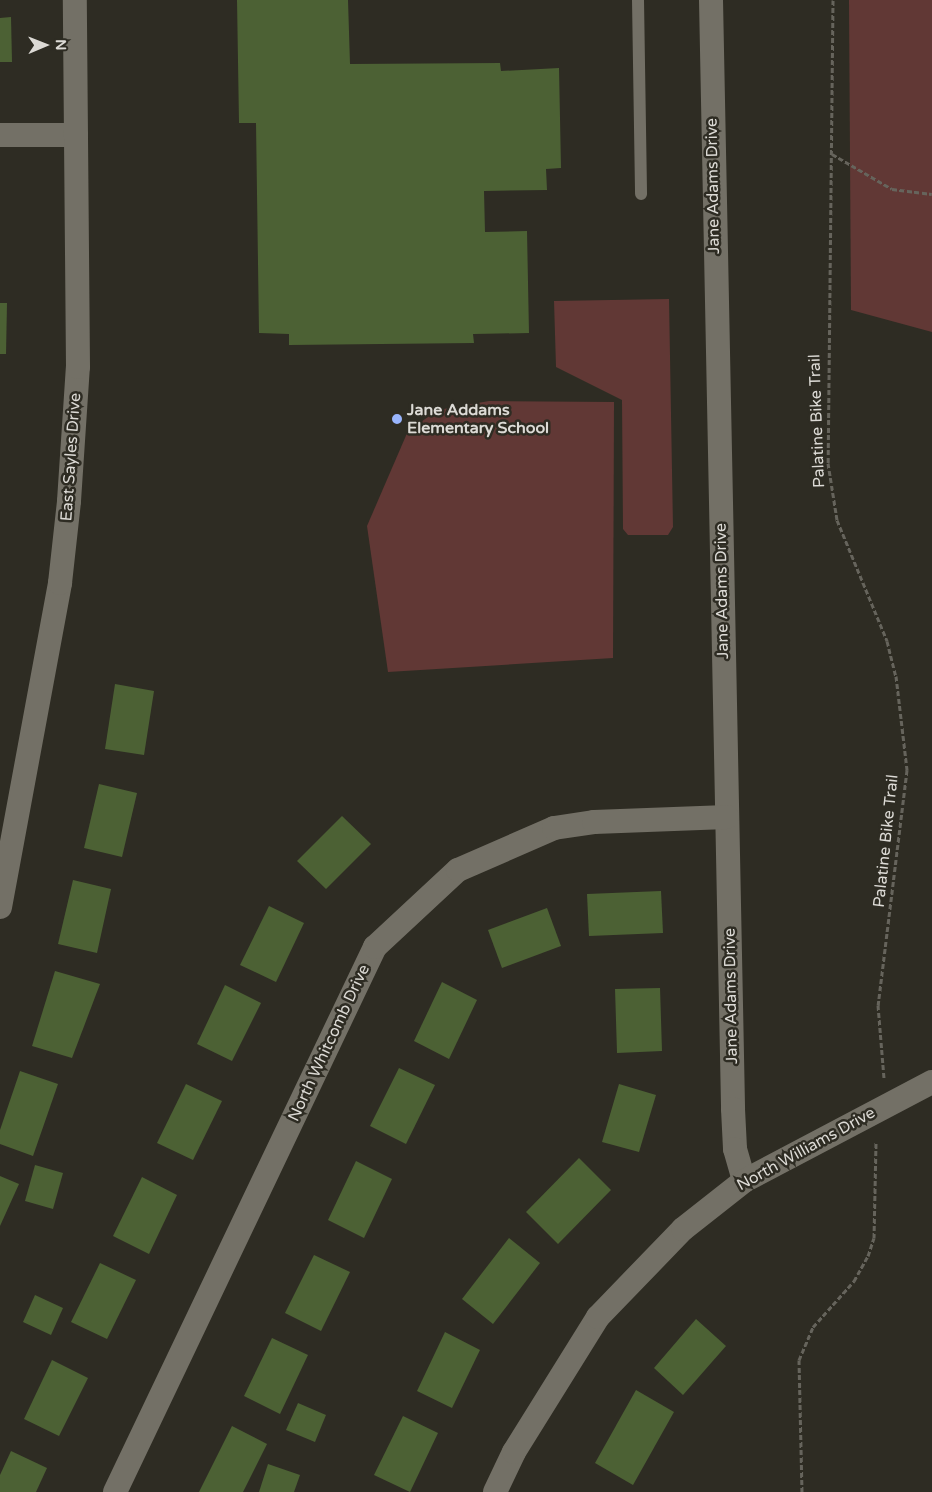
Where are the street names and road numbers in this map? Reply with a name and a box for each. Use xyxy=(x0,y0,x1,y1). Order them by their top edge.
street label: Jane Adams Drive xyxy=(702,118,724,254)
street label: Palatine Bike Trail xyxy=(805,354,829,488)
street label: East Sayles Drive xyxy=(57,392,85,522)
street label: Jane Adams Drive xyxy=(711,523,733,659)
street label: Palatine Bike Trail xyxy=(869,773,903,909)
street label: Jane Adams Drive xyxy=(720,928,742,1064)
street label: North Whitcomb Drive xyxy=(284,961,374,1125)
street label: North Williams Drive xyxy=(733,1103,879,1195)

